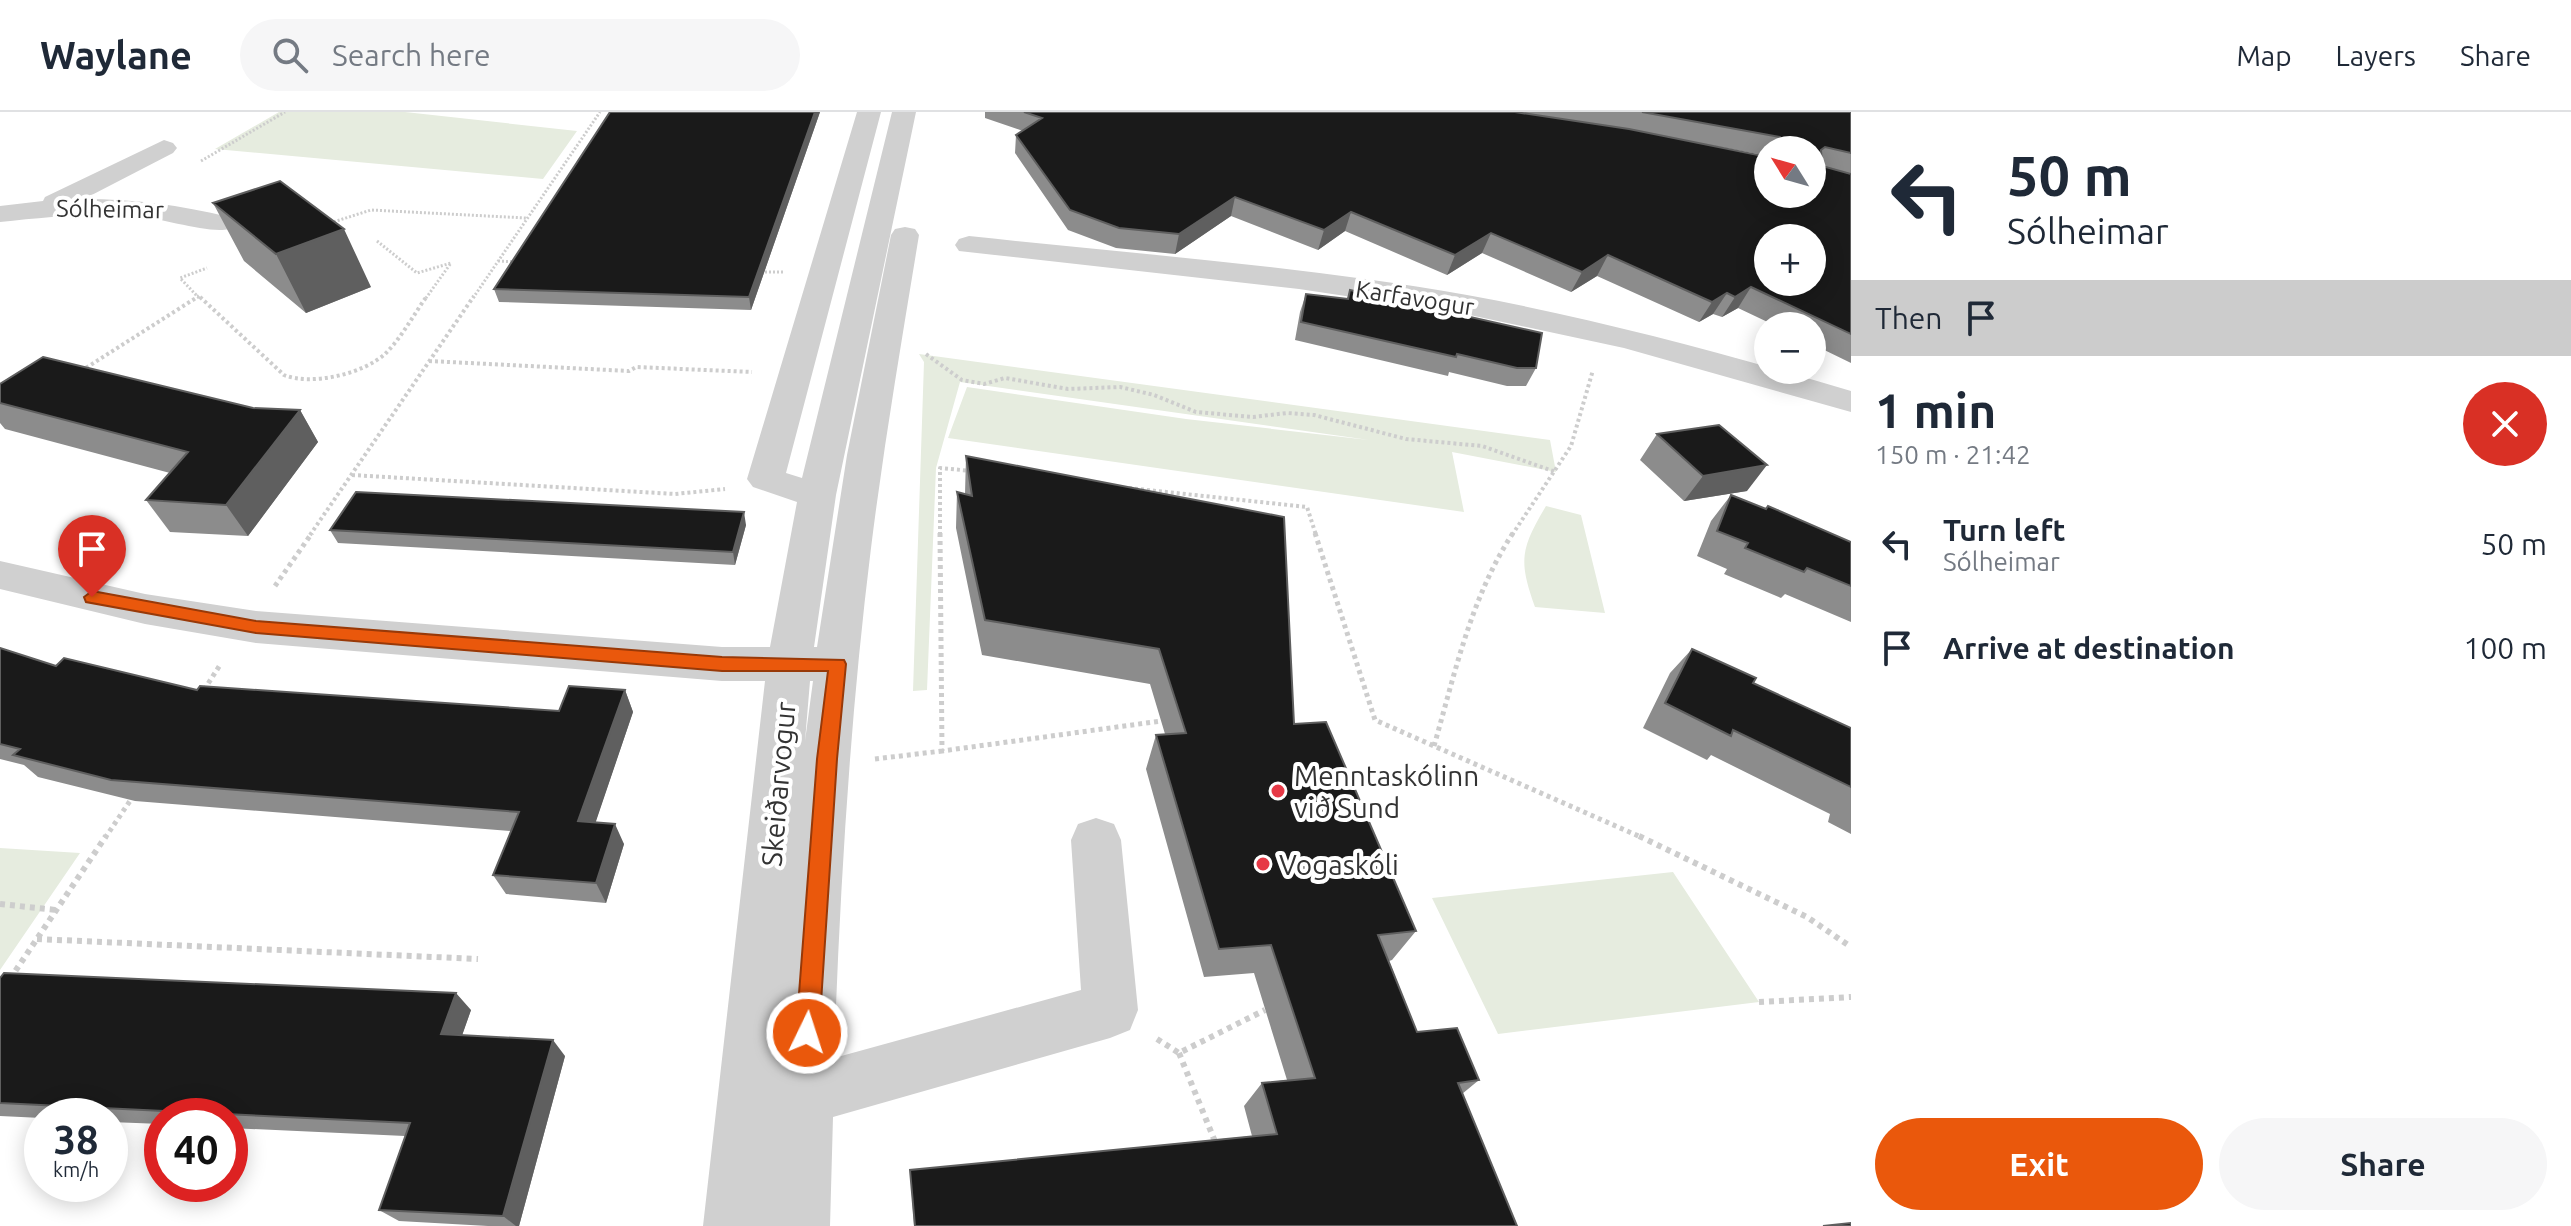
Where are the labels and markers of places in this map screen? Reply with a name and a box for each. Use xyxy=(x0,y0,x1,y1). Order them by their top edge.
pin xyxy=(58,515,126,597)
place label: Menntaskólinn við Sund xyxy=(1294,760,1479,823)
marker: Menntaskólinn við Sund xyxy=(1269,782,1287,800)
place label: Vogaskóli xyxy=(1279,849,1399,880)
marker: Vogaskóli xyxy=(1254,855,1272,873)

